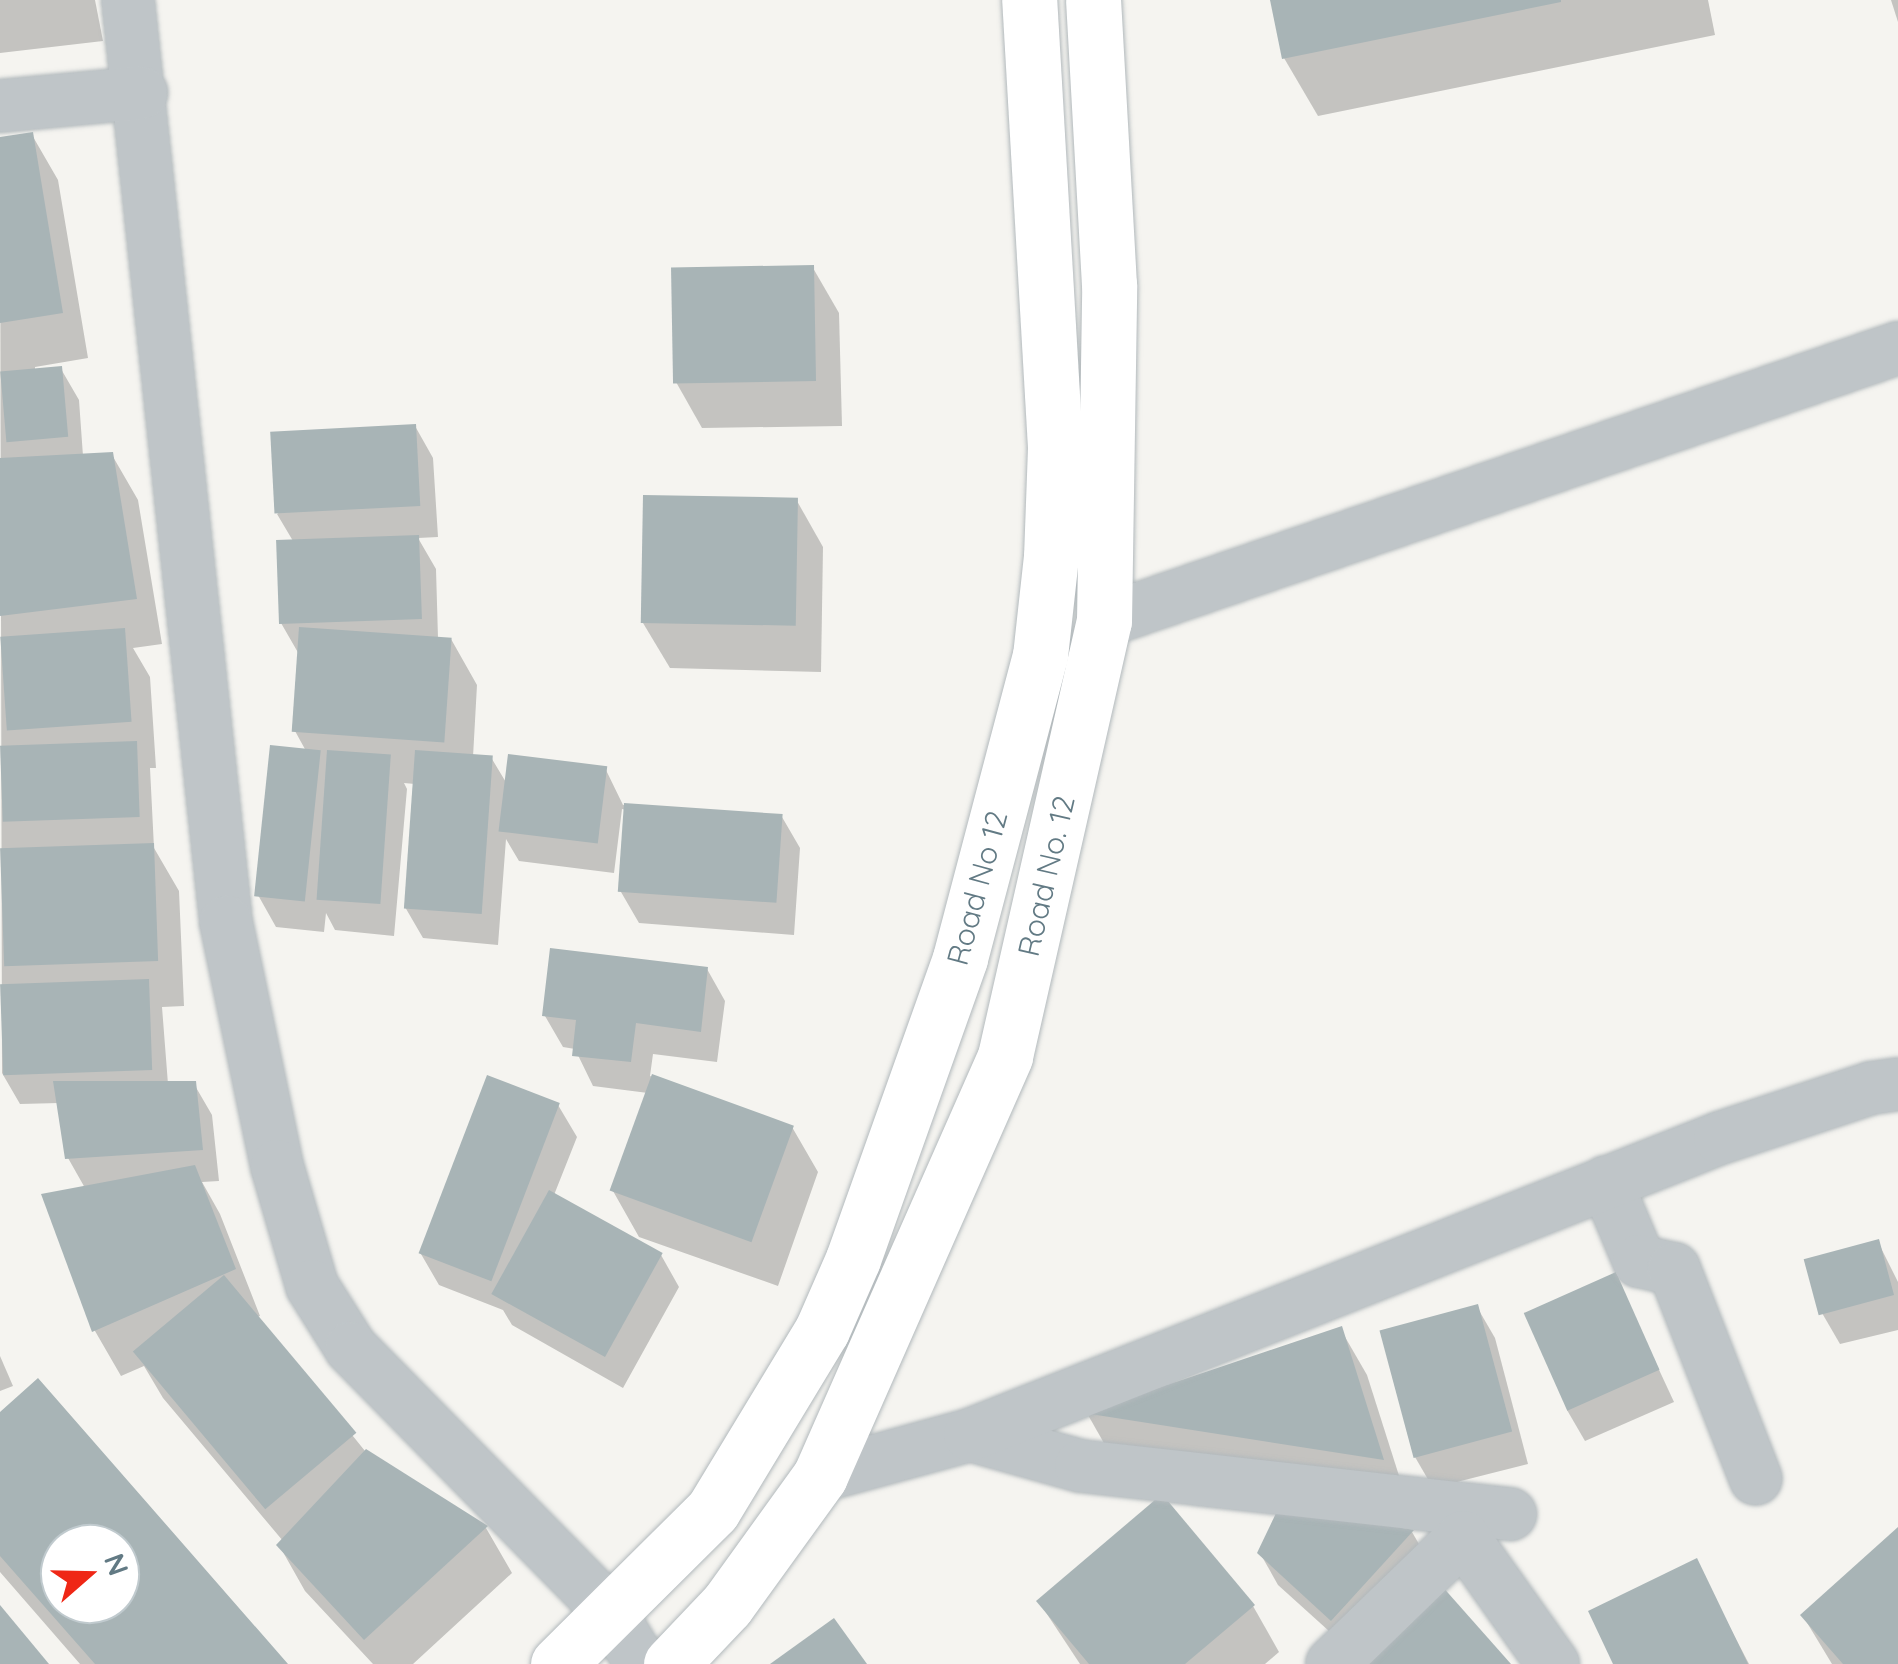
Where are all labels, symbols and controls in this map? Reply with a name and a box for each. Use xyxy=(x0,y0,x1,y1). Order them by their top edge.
street label: Road No. 12 xyxy=(1010,792,1082,960)
street label: Road No 12 xyxy=(939,807,1015,969)
north arrow xyxy=(40,1524,140,1624)
text: N xyxy=(97,1549,137,1580)

